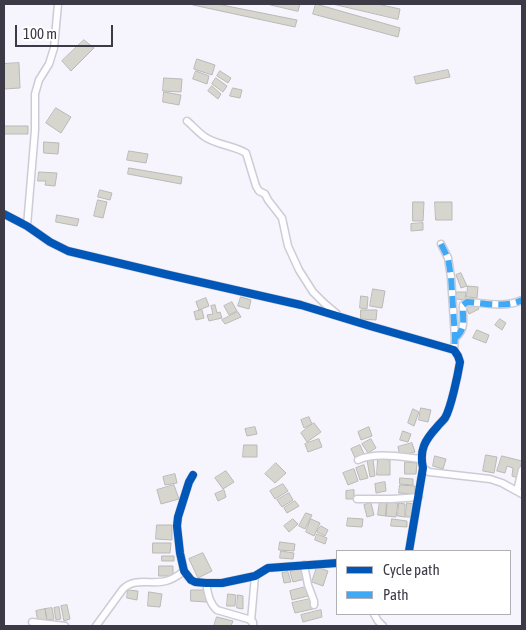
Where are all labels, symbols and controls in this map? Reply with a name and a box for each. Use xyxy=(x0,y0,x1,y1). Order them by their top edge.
scale bar xyxy=(18,15,115,47)
text: 100 m xyxy=(23,25,57,42)
legend xyxy=(336,550,511,615)
text: Cycle path xyxy=(383,561,440,578)
text: Path xyxy=(383,586,409,603)

